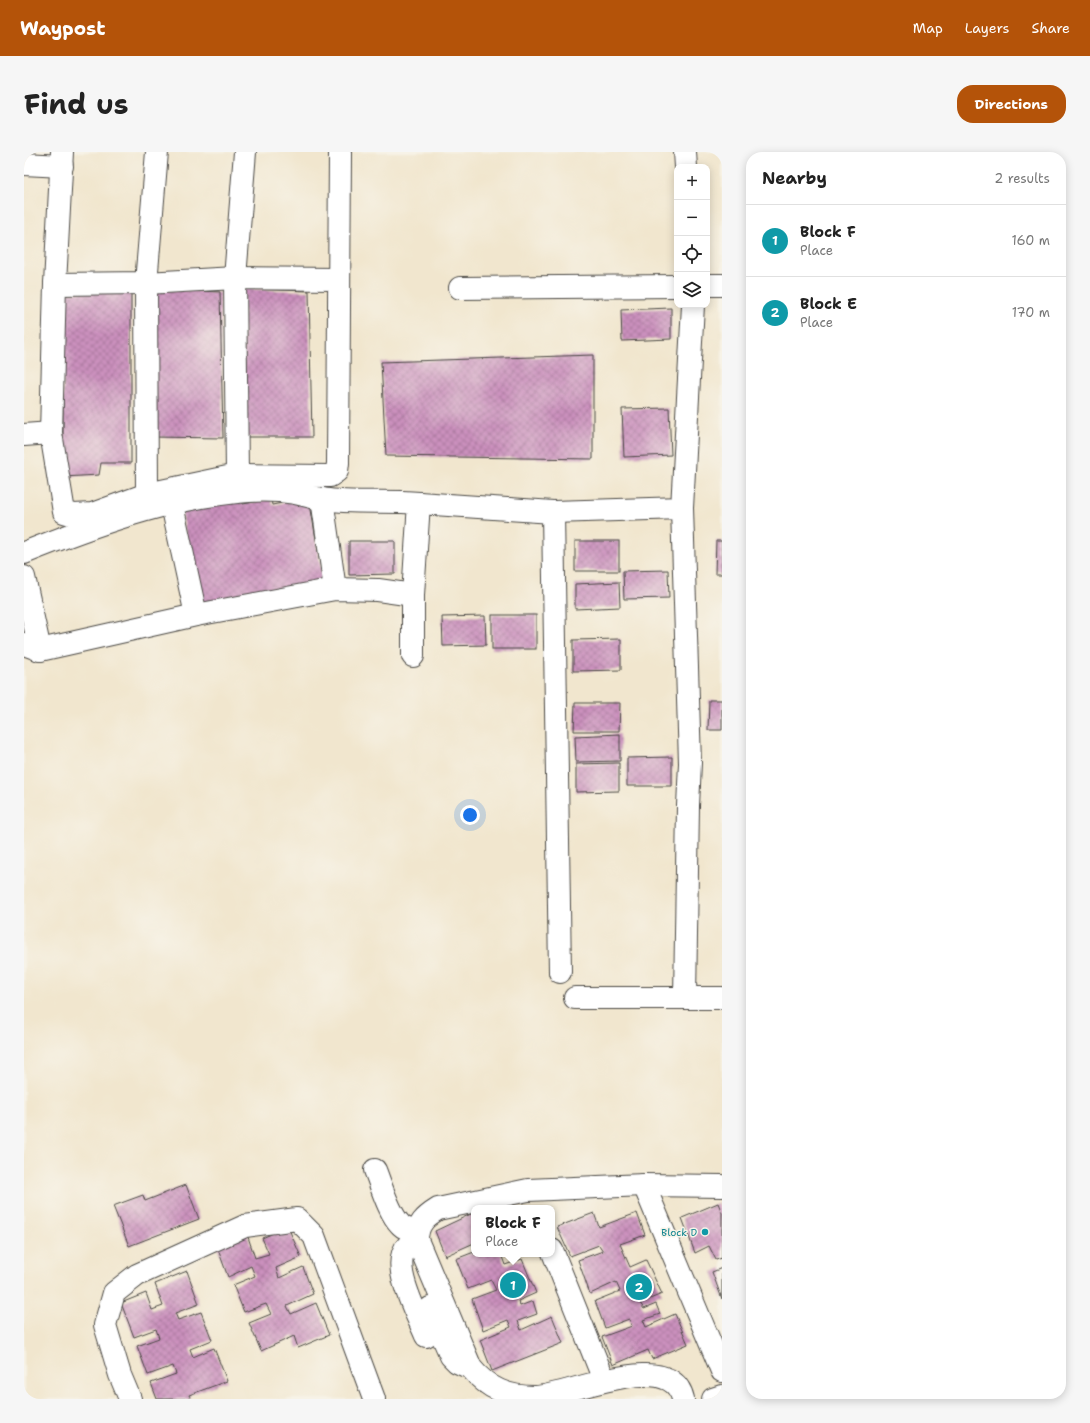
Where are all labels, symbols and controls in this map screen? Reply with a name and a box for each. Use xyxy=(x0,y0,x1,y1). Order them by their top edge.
text: Waypost xyxy=(20,16,105,41)
text: Map xyxy=(913,19,943,37)
text: Layers xyxy=(965,19,1009,37)
text: Share xyxy=(1031,19,1070,37)
text: Find us xyxy=(24,85,129,123)
button: Directions xyxy=(957,85,1066,123)
map controls xyxy=(674,164,710,308)
button: + xyxy=(674,164,710,200)
text: Nearby xyxy=(762,167,827,189)
text: 2 results xyxy=(994,170,1050,187)
button: − xyxy=(674,200,710,236)
text: Block F xyxy=(800,222,856,242)
text: 1 xyxy=(772,232,778,249)
text: 160 m xyxy=(1012,232,1050,249)
button: locate xyxy=(674,236,710,272)
text: Place xyxy=(800,242,833,259)
button: layers xyxy=(674,272,710,308)
text: Block E xyxy=(800,294,857,314)
text: 2 xyxy=(770,304,780,321)
text: 170 m xyxy=(1012,304,1050,321)
text: Place xyxy=(800,314,833,331)
your location xyxy=(460,805,480,825)
popup xyxy=(471,1205,555,1257)
text: Block F xyxy=(485,1213,541,1233)
place label: Block D xyxy=(661,1226,697,1239)
marker: Block D xyxy=(700,1227,710,1237)
text: Place xyxy=(485,1233,518,1250)
pin: 1 xyxy=(500,1270,526,1300)
pin: 2 xyxy=(626,1272,652,1302)

